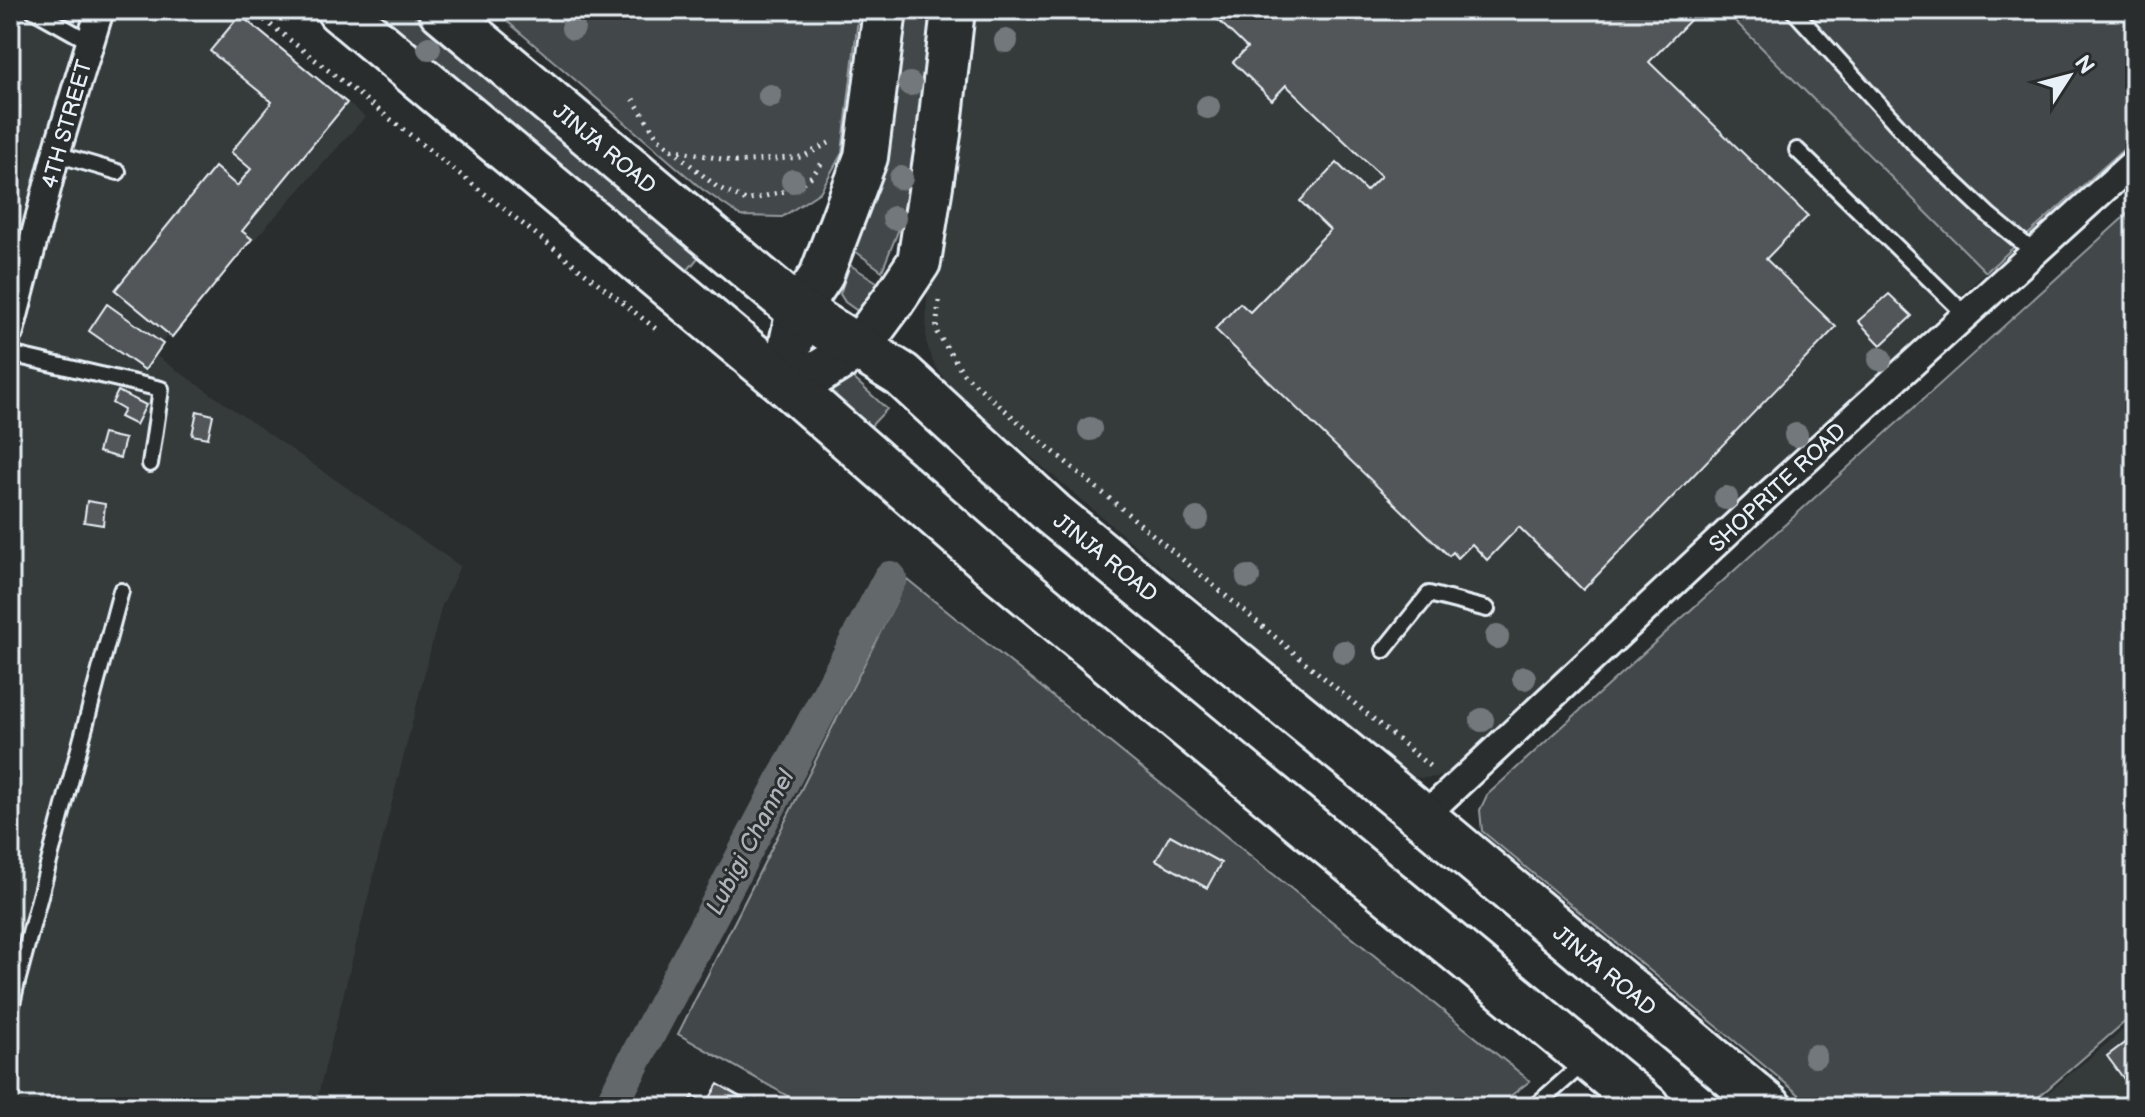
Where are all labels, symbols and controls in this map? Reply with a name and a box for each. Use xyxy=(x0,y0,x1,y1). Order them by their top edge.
north arrow xyxy=(2029,36,2109,116)
text: N xyxy=(2068,51,2100,80)
street label: 4TH STREET xyxy=(36,57,99,192)
street label: JINJA ROAD xyxy=(547,98,661,200)
street label: SHOPRITE ROAD xyxy=(1704,418,1852,558)
street label: JINJA ROAD xyxy=(1047,508,1163,608)
water label: Lubigi Channel xyxy=(700,763,801,920)
street label: JINJA ROAD xyxy=(1547,920,1661,1022)

